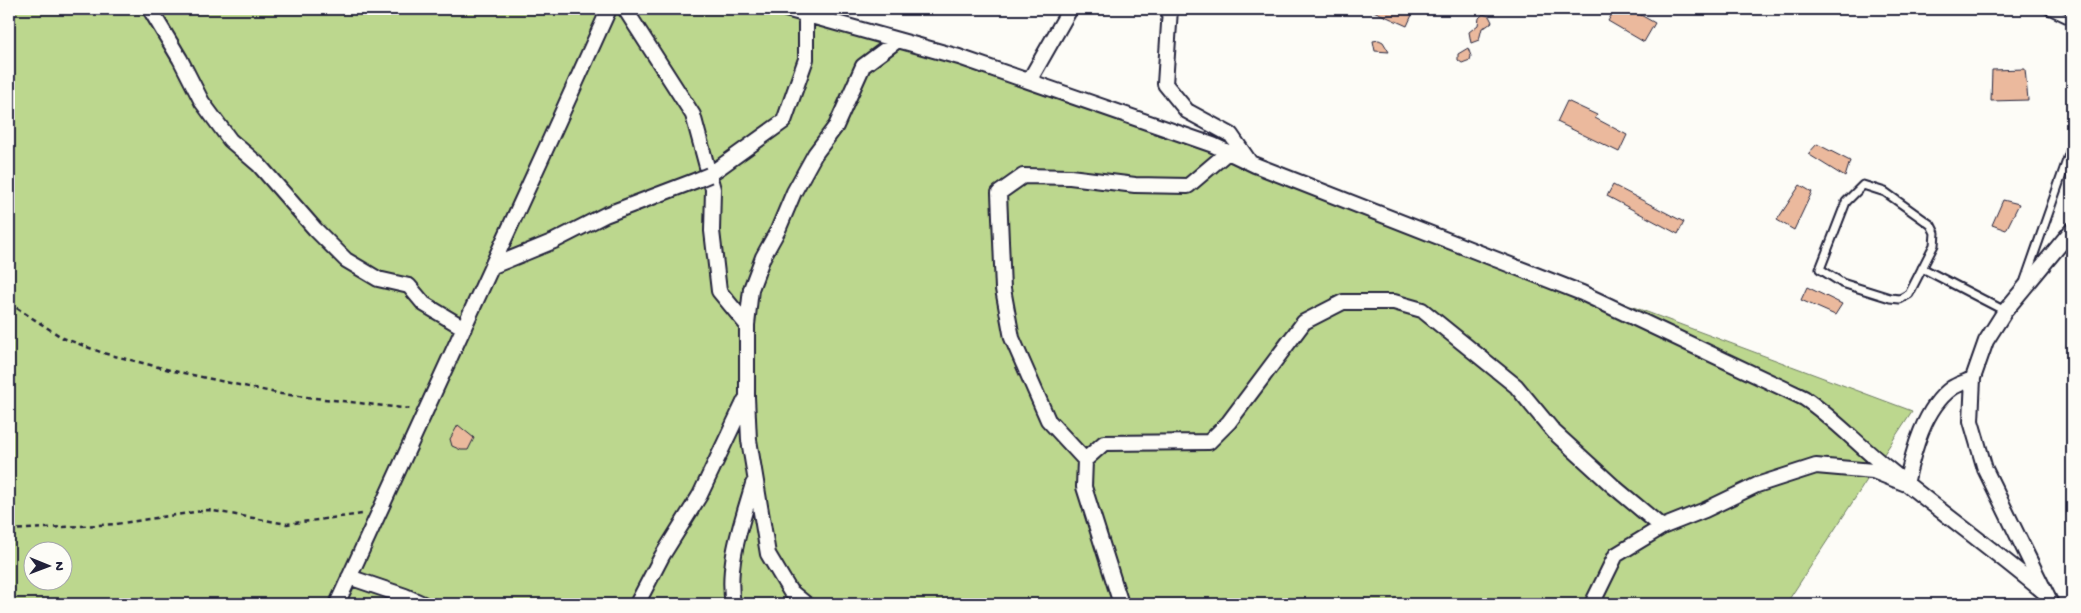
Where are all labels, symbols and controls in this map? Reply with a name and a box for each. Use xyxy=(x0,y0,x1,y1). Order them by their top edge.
north arrow xyxy=(22,540,72,590)
text: N xyxy=(50,561,67,571)

